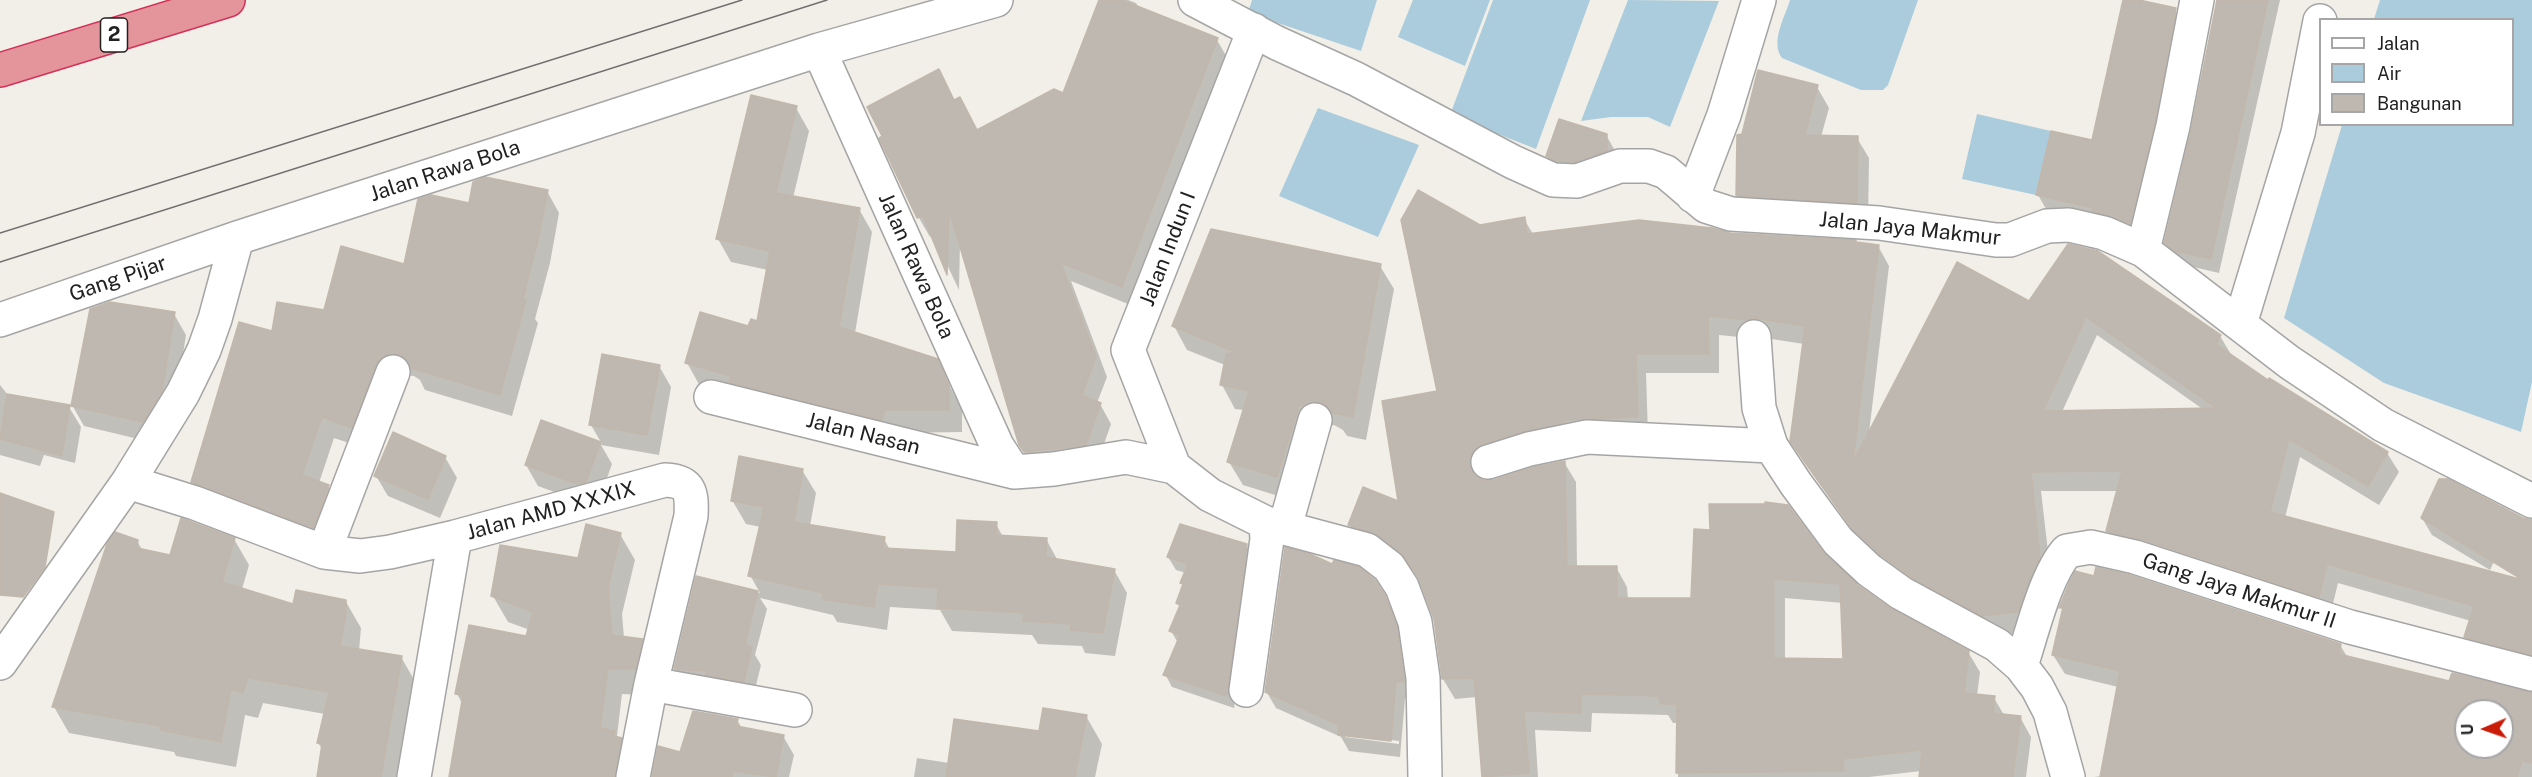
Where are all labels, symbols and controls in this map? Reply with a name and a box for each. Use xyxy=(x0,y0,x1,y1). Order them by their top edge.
road number: 2 xyxy=(100,18,128,52)
legend xyxy=(2319,18,2514,126)
text: Jalan xyxy=(2377,33,2420,54)
text: Air xyxy=(2377,63,2401,84)
text: Bangunan xyxy=(2377,93,2462,114)
street label: Jalan Rawa Bola xyxy=(367,135,523,207)
street label: Jalan Indun I xyxy=(1135,188,1201,310)
street label: Jalan Rawa Bola xyxy=(873,189,959,343)
street label: Jalan Jaya Makmur xyxy=(1818,207,2002,251)
street label: Gang Pijar xyxy=(66,251,170,307)
street label: Jalan Nasan xyxy=(803,408,923,460)
street label: Jalan AMD XXXIX xyxy=(464,476,638,546)
street label: Gang Jaya Makmur II xyxy=(2139,548,2339,634)
north arrow xyxy=(2454,699,2514,759)
text: U xyxy=(2458,723,2477,736)

